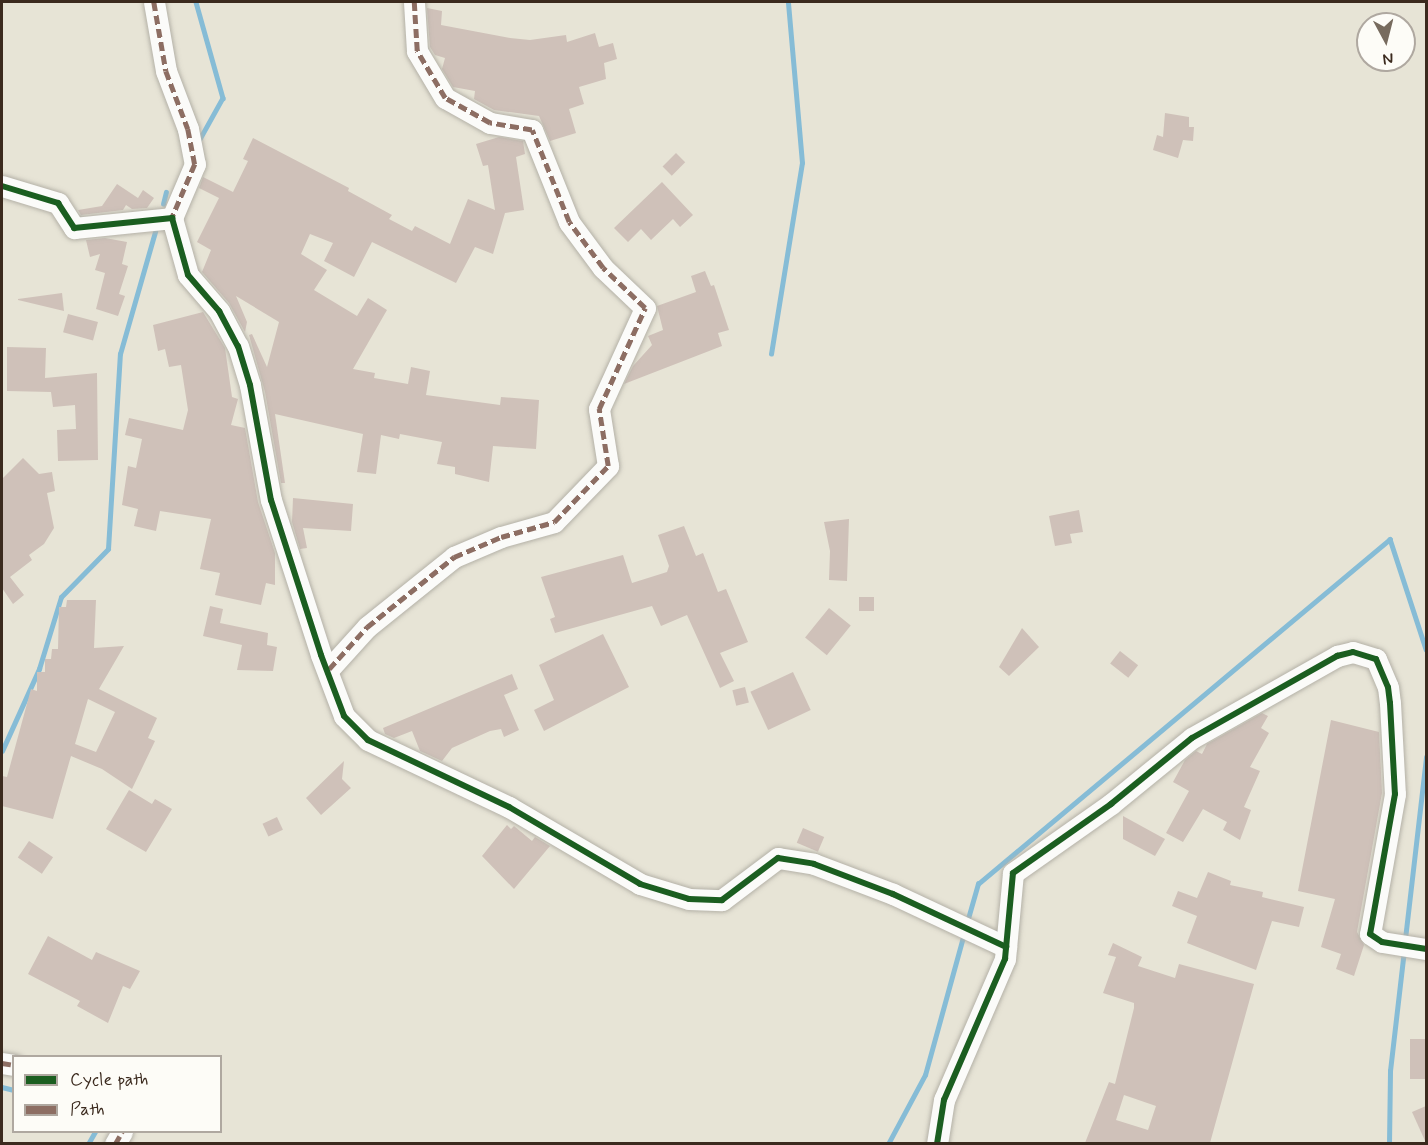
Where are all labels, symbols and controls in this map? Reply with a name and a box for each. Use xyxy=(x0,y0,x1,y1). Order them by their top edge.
north arrow xyxy=(1356,12,1416,72)
text: N xyxy=(1381,47,1395,69)
legend xyxy=(12,1055,222,1133)
text: Cycle path xyxy=(70,1068,148,1092)
text: Path xyxy=(70,1098,105,1122)

